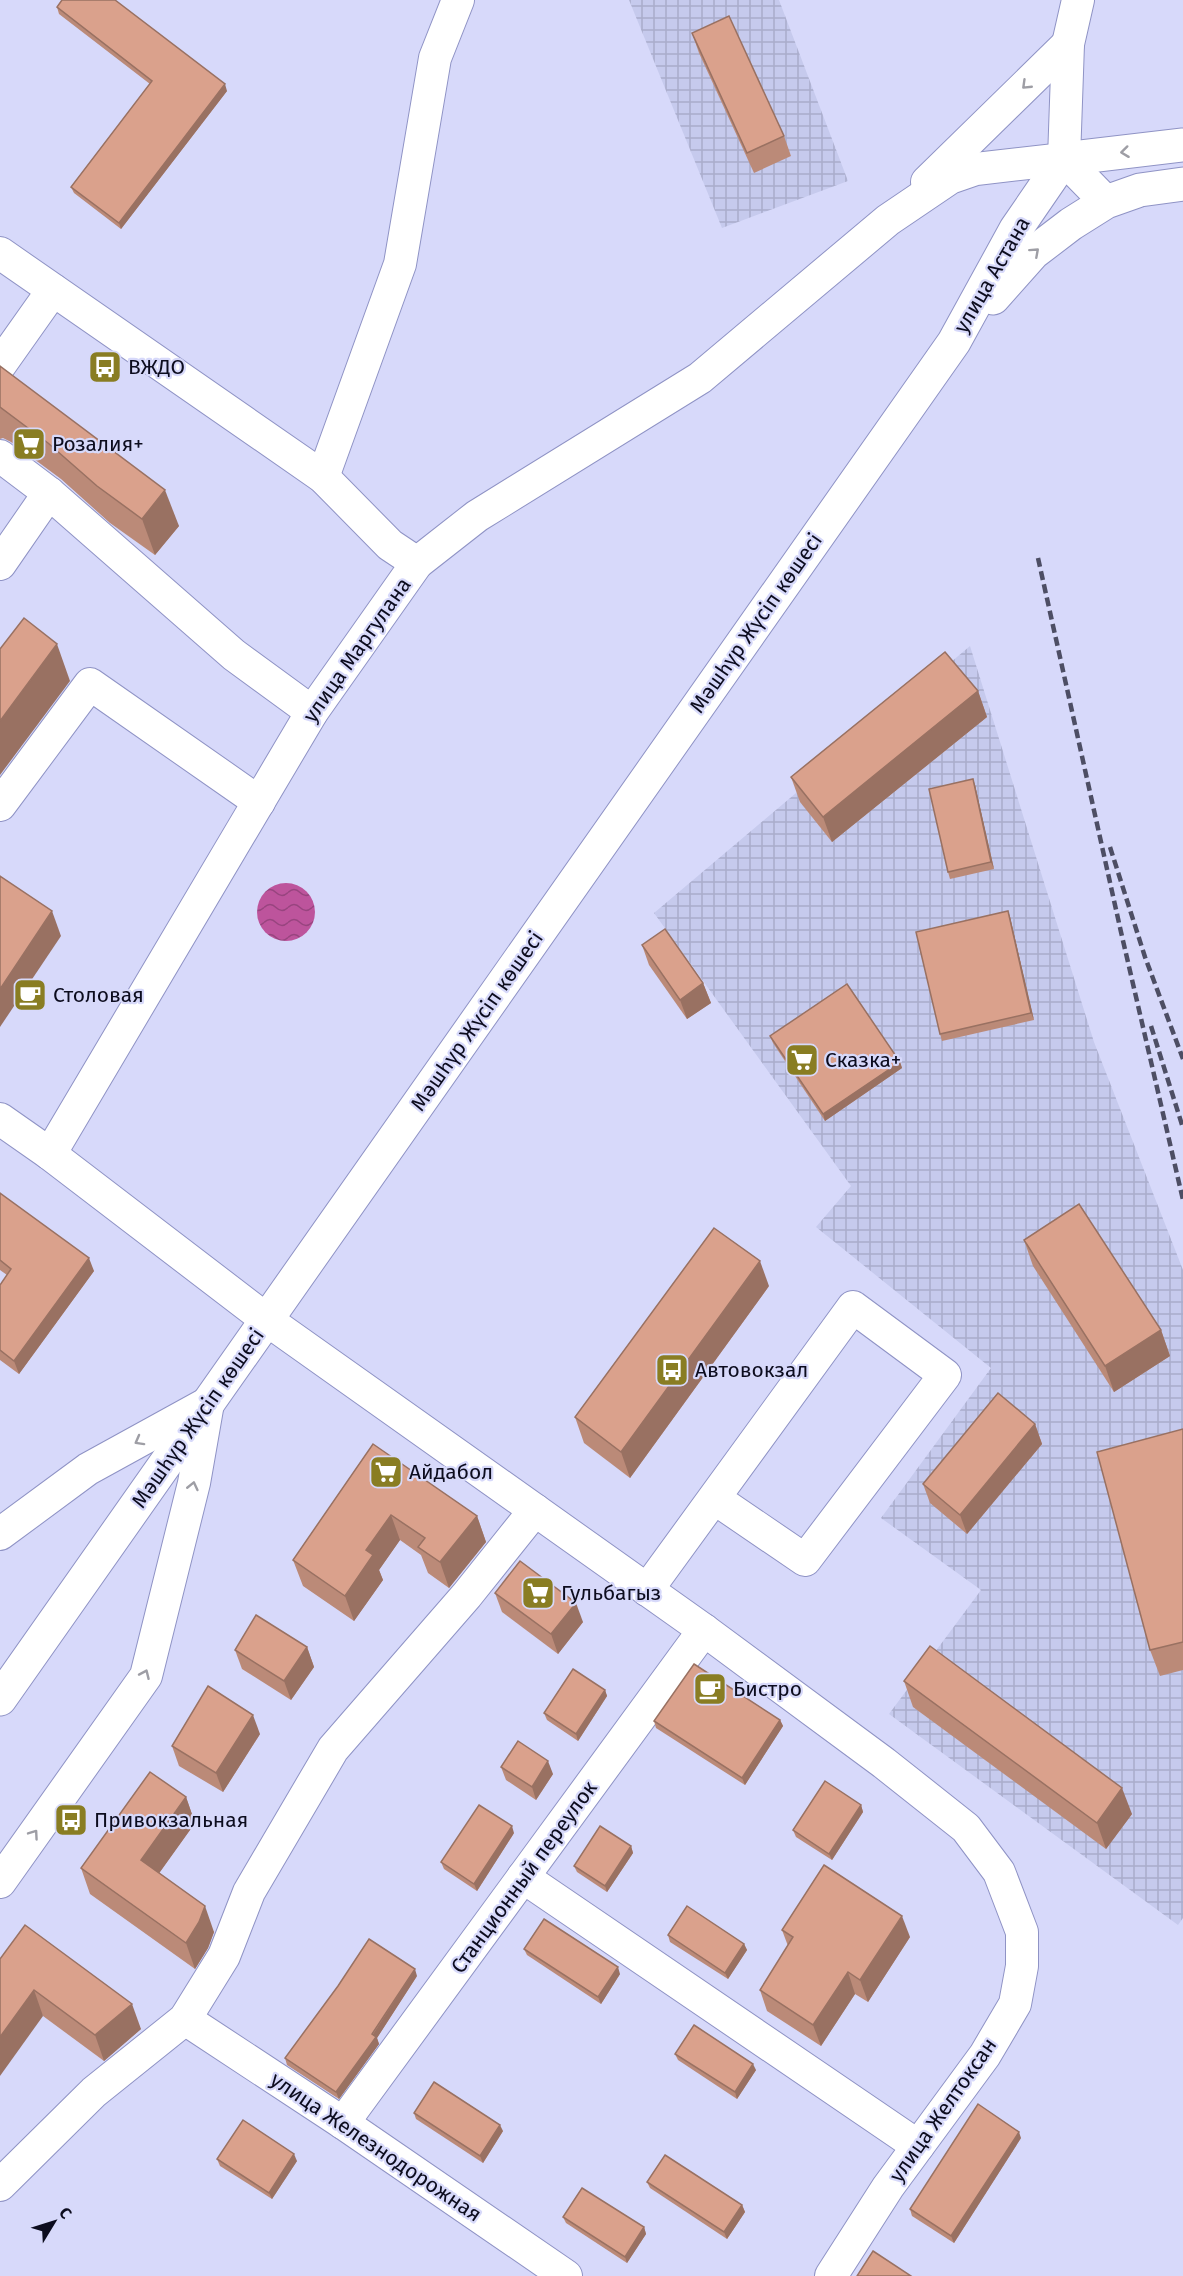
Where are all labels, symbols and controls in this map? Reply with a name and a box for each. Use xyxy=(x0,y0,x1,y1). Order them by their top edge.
one-way arrow xyxy=(1023,77,1034,88)
one-way arrow xyxy=(1120,145,1129,157)
street label: улица Астана xyxy=(948,212,1036,338)
one-way arrow xyxy=(1029,248,1039,259)
bus stop icon: ВЖДО xyxy=(87,349,123,385)
place label: ВЖДО xyxy=(128,354,185,380)
supermarket icon: Розалия+ xyxy=(11,426,47,462)
place label: Розалия+ xyxy=(52,431,144,457)
street label: Мәшһүр Жүсіп көшесі xyxy=(684,528,828,718)
street label: улица Маргулана xyxy=(297,573,417,727)
street label: Мәшһүр Жүсіп көшесі xyxy=(405,926,549,1116)
cafe icon: Столовая xyxy=(12,977,48,1013)
place label: Столовая xyxy=(53,982,144,1008)
supermarket icon: Сказка+ xyxy=(784,1042,820,1078)
place label: Сказка+ xyxy=(825,1047,901,1073)
street label: Мәшһүр Жүсіп көшесі xyxy=(126,1323,270,1513)
bus stop icon: Автовокзал xyxy=(654,1352,690,1388)
place label: Автовокзал xyxy=(695,1357,808,1383)
one-way arrow xyxy=(134,1434,145,1446)
supermarket icon: Айдабол xyxy=(368,1454,404,1490)
place label: Айдабол xyxy=(409,1459,493,1485)
one-way arrow xyxy=(185,1481,198,1491)
supermarket icon: Гульбагыз xyxy=(520,1575,556,1611)
place label: Гульбагыз xyxy=(561,1580,661,1606)
one-way arrow xyxy=(137,1670,149,1681)
cafe icon: Бистро xyxy=(692,1671,728,1707)
place label: Бистро xyxy=(733,1676,802,1702)
street label: Станционный переулок xyxy=(445,1775,603,1978)
bus stop icon: Привокзальная xyxy=(53,1802,89,1838)
place label: Привокзальная xyxy=(94,1807,248,1833)
one-way arrow xyxy=(27,1830,38,1841)
street label: улица Желтоксан xyxy=(884,2033,1002,2187)
street label: улица Железнодорожная xyxy=(265,2067,487,2227)
north arrow xyxy=(24,2192,84,2252)
text: С xyxy=(55,2204,76,2223)

